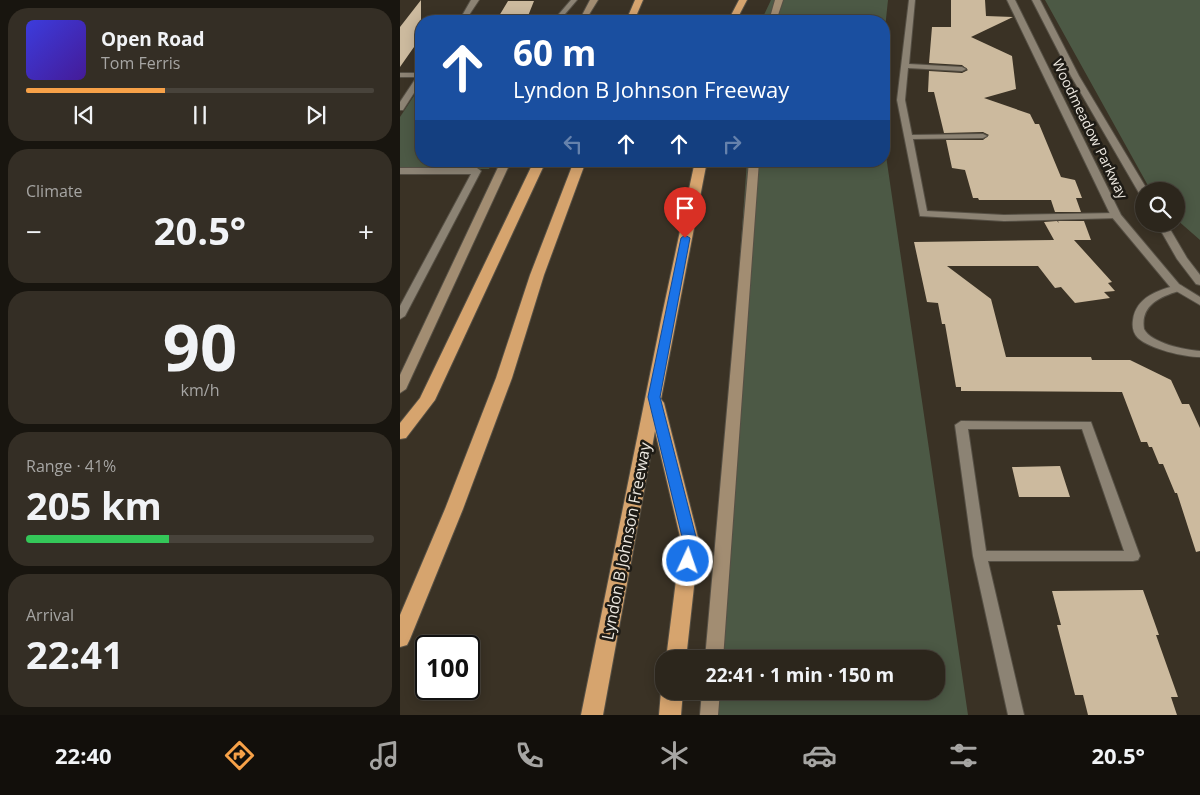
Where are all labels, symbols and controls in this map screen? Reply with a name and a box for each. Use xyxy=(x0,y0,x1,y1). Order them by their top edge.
text: Open Road xyxy=(101,26,205,52)
text: 60 m xyxy=(513,29,596,76)
icon: ahead xyxy=(430,35,495,100)
text: Tom Ferris xyxy=(101,52,180,74)
street label: Woodmeadow Parkway xyxy=(1048,56,1133,203)
text: Lyndon B Johnson Freeway xyxy=(513,74,789,104)
icon: previous xyxy=(70,101,98,129)
icon: pause xyxy=(186,101,214,129)
icon: next xyxy=(302,101,330,129)
icon: left xyxy=(559,130,587,158)
icon: ahead xyxy=(612,130,640,158)
icon: ahead xyxy=(665,130,693,158)
icon: right xyxy=(718,130,746,158)
text: Climate xyxy=(26,180,83,202)
map controls xyxy=(1135,182,1185,232)
button: search xyxy=(1135,182,1185,232)
pin xyxy=(664,187,706,238)
icon: arrive xyxy=(671,194,699,222)
text: 20.5° xyxy=(154,204,246,256)
text: − xyxy=(26,212,42,250)
text: + xyxy=(358,212,374,250)
text: 90 xyxy=(163,302,237,390)
text: km/h xyxy=(181,379,219,401)
street label: Lyndon B Johnson Freeway xyxy=(596,439,656,642)
text: Range · 41% xyxy=(26,455,116,477)
text: 205 km xyxy=(26,479,162,531)
position arrow xyxy=(661,534,713,586)
text: Arrival xyxy=(26,604,74,626)
text: 22:41 xyxy=(26,628,124,680)
speed limit sign: 100 xyxy=(415,635,480,700)
text: 22:41 · 1 min · 150 m xyxy=(706,662,894,688)
icon: directions xyxy=(222,738,257,773)
icon: music xyxy=(367,738,402,773)
icon: phone xyxy=(512,738,547,773)
icon: climate xyxy=(657,738,692,773)
icon: car xyxy=(802,738,837,773)
icon: filters xyxy=(946,738,981,773)
text: 22:40 xyxy=(55,740,112,770)
text: 20.5° xyxy=(1091,740,1145,770)

